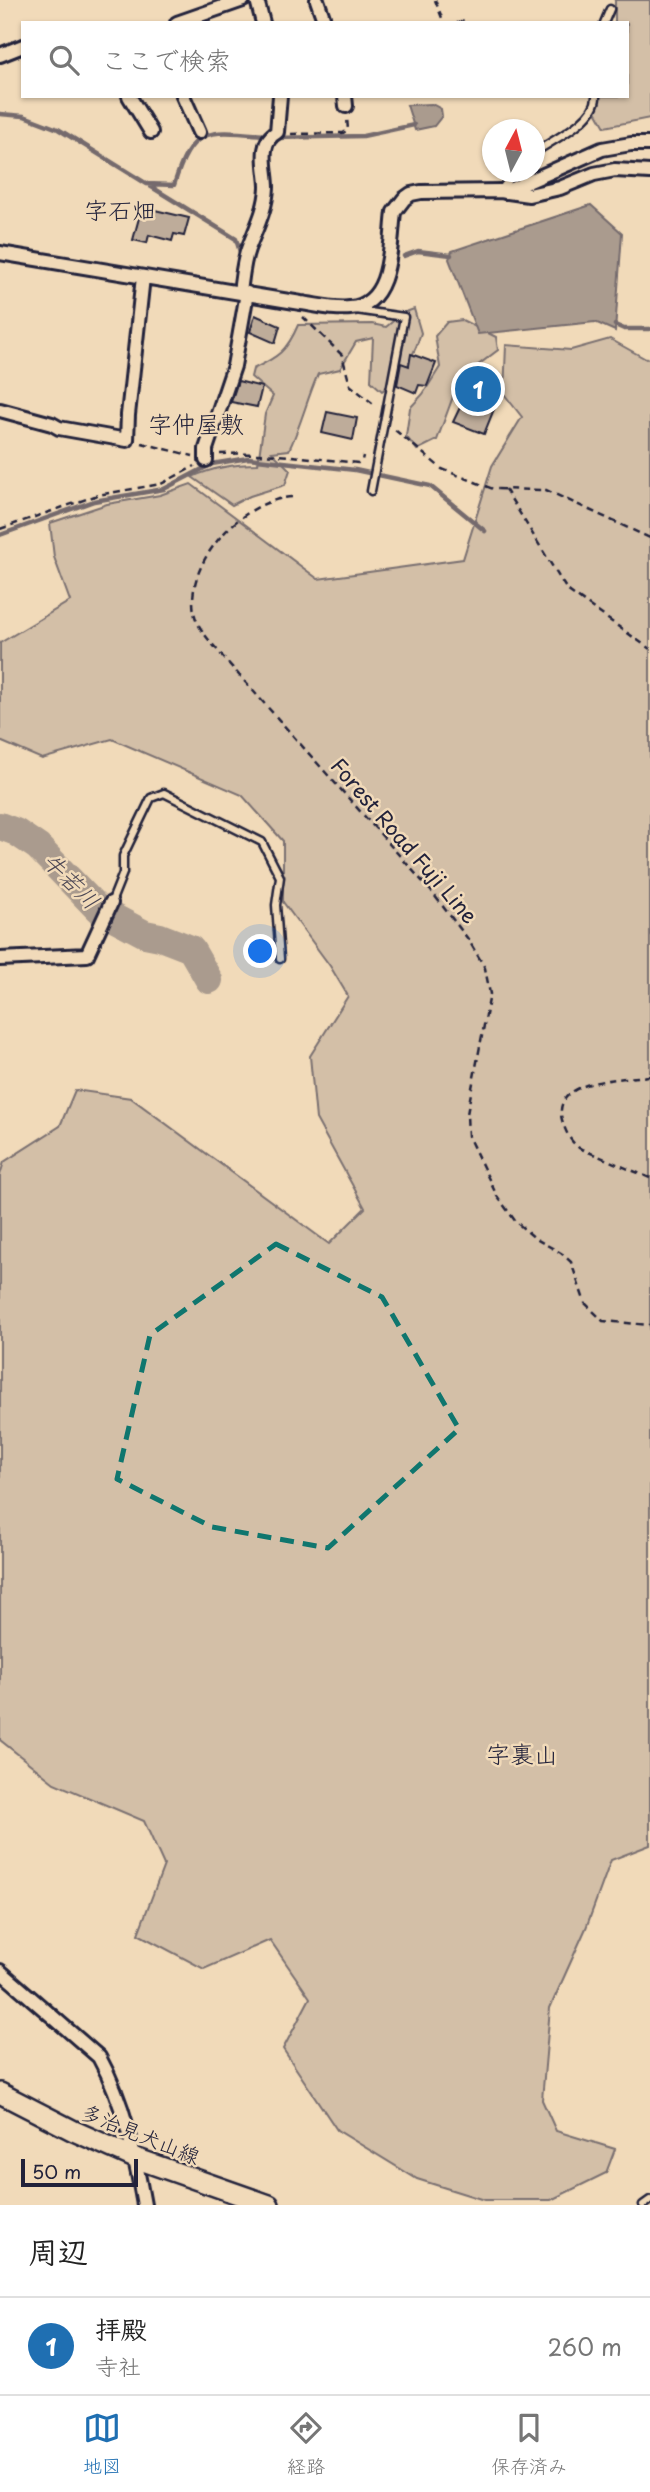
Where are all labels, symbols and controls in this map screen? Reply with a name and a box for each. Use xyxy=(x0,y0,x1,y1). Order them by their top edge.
search box xyxy=(21,21,629,98)
text: ここで検索 xyxy=(101,40,231,79)
icon: search xyxy=(45,41,83,79)
north arrow xyxy=(482,119,545,182)
district label: 字石畑 xyxy=(84,191,156,227)
pin: 1 xyxy=(455,363,501,415)
district label: 字仲屋敷 xyxy=(148,405,244,441)
street label: Forest Road Fuji Line xyxy=(324,750,486,930)
water label: 牛若川 xyxy=(35,843,109,917)
your location xyxy=(243,934,277,968)
district label: 字裏山 xyxy=(486,1735,558,1771)
street label: 多治見犬山線 xyxy=(77,2095,205,2171)
scale bar xyxy=(21,2156,138,2188)
text: 50 m xyxy=(32,2157,81,2185)
text: 周辺 xyxy=(28,2228,88,2273)
text: 拝殿 xyxy=(95,2309,147,2348)
text: 1 xyxy=(46,2329,57,2364)
text: 260 m xyxy=(547,2329,622,2364)
text: 寺社 xyxy=(95,2348,141,2383)
tab: 地図 xyxy=(83,2409,121,2479)
tab: 経路 xyxy=(287,2409,325,2479)
tab: 保存済み xyxy=(491,2409,567,2479)

